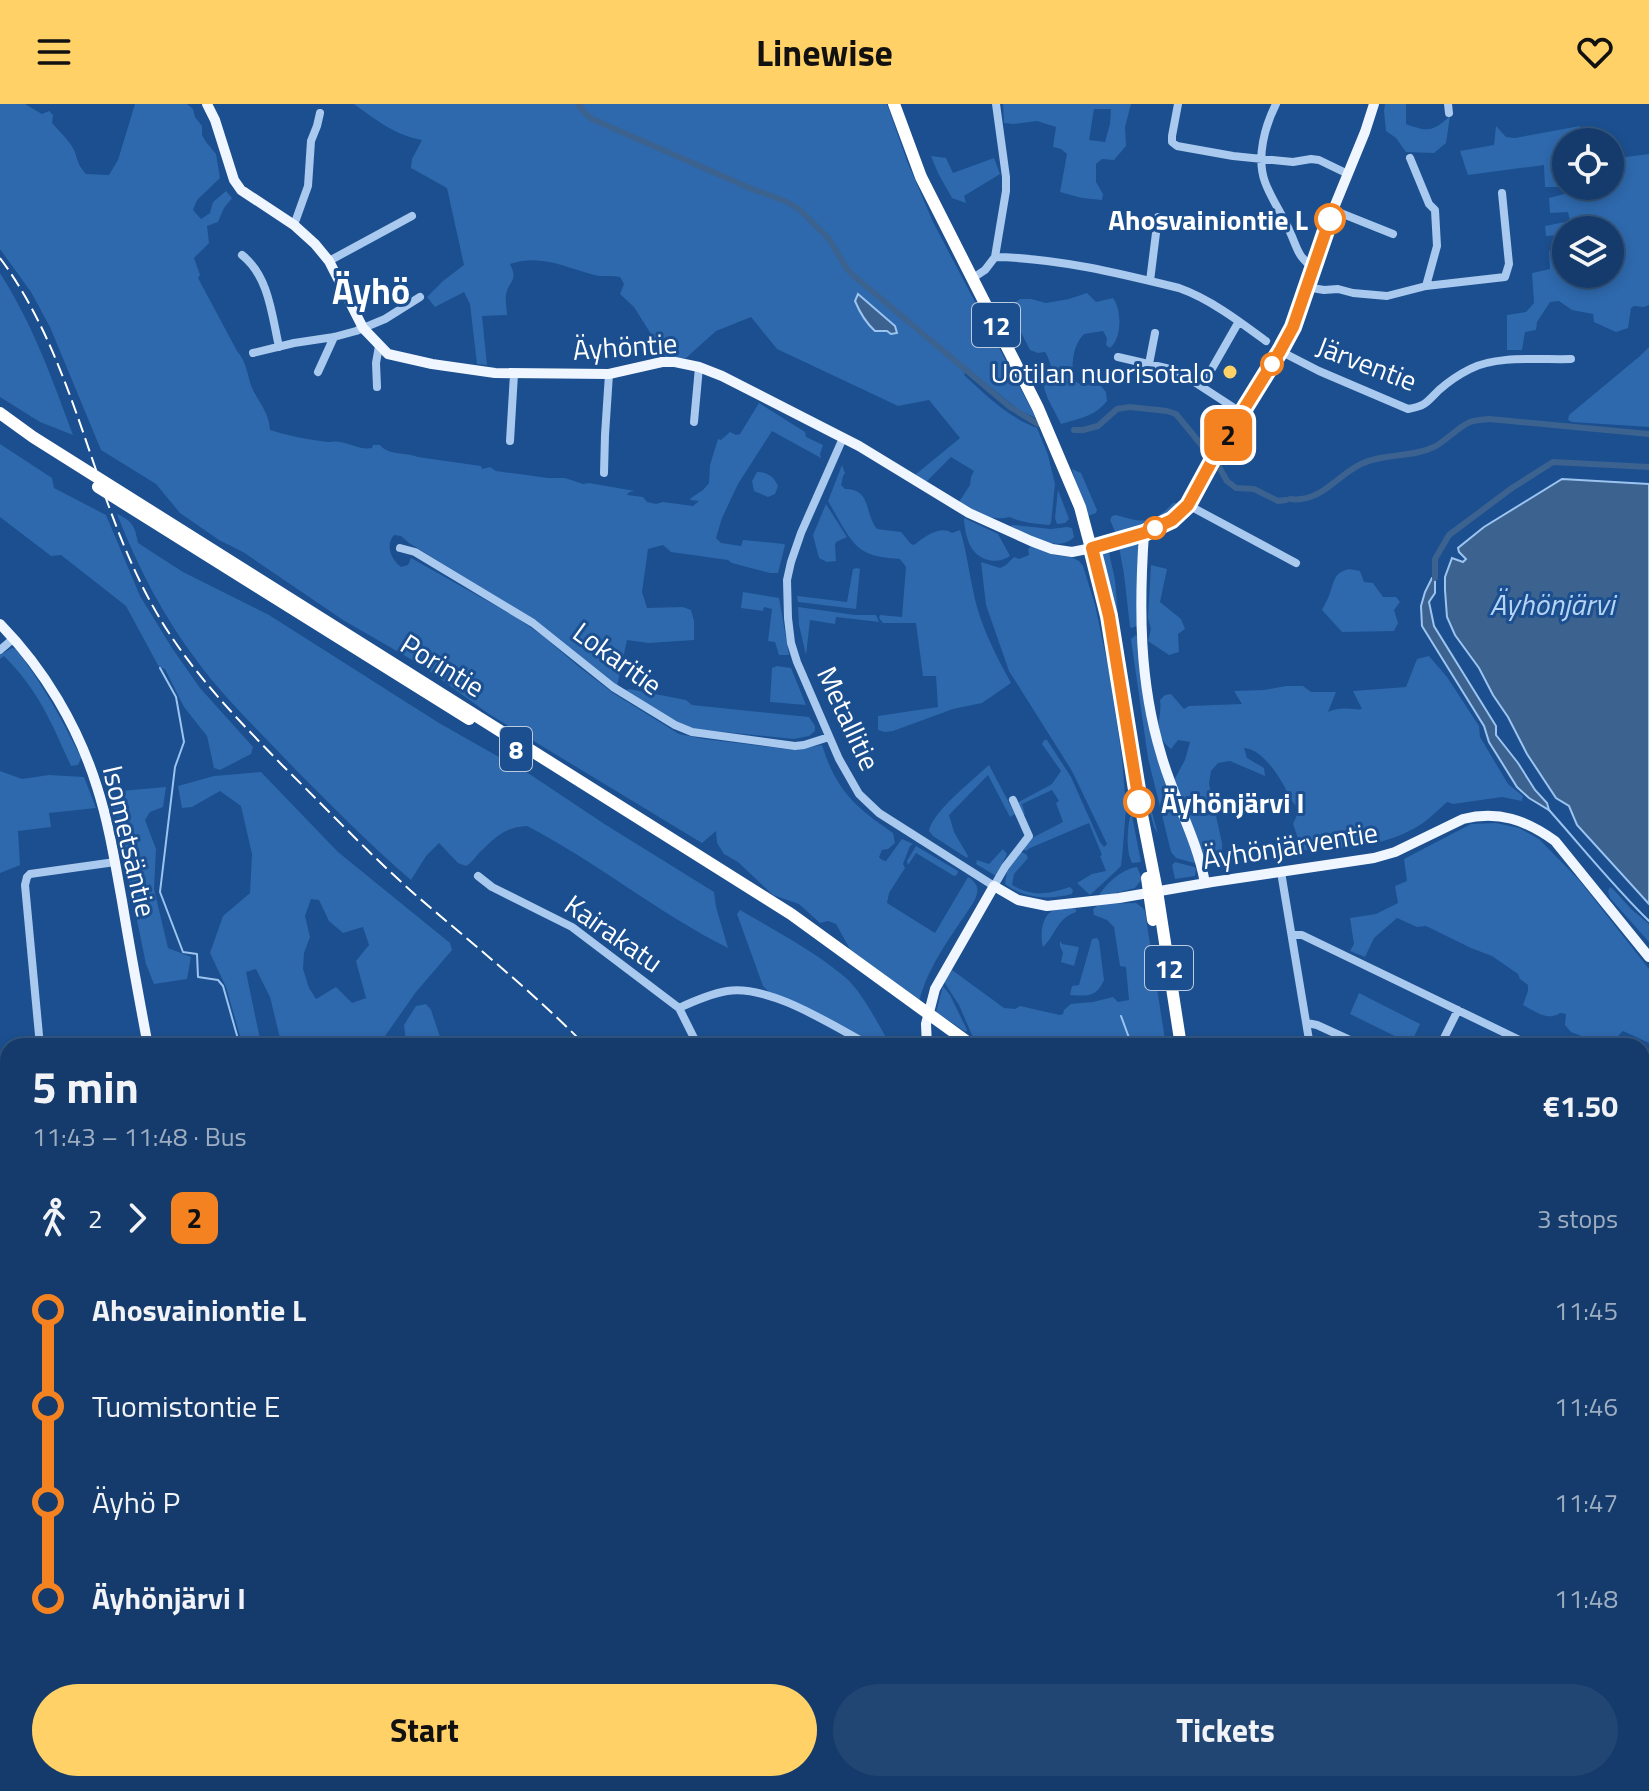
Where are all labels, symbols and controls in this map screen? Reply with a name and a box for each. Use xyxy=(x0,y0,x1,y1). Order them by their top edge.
text: Linewise xyxy=(756,25,893,80)
icon: menu xyxy=(32,30,76,74)
icon: heart xyxy=(1573,30,1617,74)
map controls xyxy=(1552,128,1624,288)
button: locate xyxy=(1552,128,1624,200)
place label: Ahosvainiontie L xyxy=(1108,198,1308,241)
marker: Ahosvainiontie L xyxy=(1315,204,1345,234)
button: layers xyxy=(1552,216,1624,288)
district label: Äyhö xyxy=(332,263,410,318)
road number: 12 xyxy=(972,303,1020,347)
street label: Äyhöntie xyxy=(571,321,679,371)
street label: Järventie xyxy=(1311,324,1423,402)
place label: Uotilan nuorisotalo xyxy=(990,351,1214,394)
unlabelled marker xyxy=(1261,353,1283,375)
marker: Uotilan nuorisotalo xyxy=(1221,363,1239,381)
line badge: 2 xyxy=(1202,409,1254,461)
text: 2 xyxy=(1220,413,1236,456)
unlabelled marker xyxy=(1144,517,1166,539)
water label: Äyhönjärvi xyxy=(1490,581,1618,627)
street label: Lokaritie xyxy=(564,611,672,705)
street label: Porintie xyxy=(393,622,493,708)
street label: Metallitie xyxy=(806,659,892,777)
road number: 8 xyxy=(500,727,532,771)
street label: Isometsäntie xyxy=(92,761,168,921)
place label: Äyhönjärvi I xyxy=(1161,781,1305,824)
marker: Äyhönjärvi I xyxy=(1124,787,1154,817)
street label: Äyhönjärventie xyxy=(1199,810,1381,880)
street label: Kairakatu xyxy=(556,883,672,983)
road number: 12 xyxy=(1145,946,1193,990)
text: 5 min xyxy=(32,1053,139,1120)
text: €1.50 xyxy=(1543,1083,1618,1129)
text: 11:43 – 11:48 · Bus xyxy=(32,1117,247,1156)
icon: walk xyxy=(32,1196,76,1240)
icon: forward xyxy=(115,1196,159,1240)
text: 2 xyxy=(187,1196,202,1239)
text: 2 xyxy=(88,1199,103,1238)
text: 3 stops xyxy=(1537,1199,1618,1238)
text: Ahosvainiontie L xyxy=(92,1287,306,1333)
text: 11:45 xyxy=(1554,1291,1618,1330)
text: Tuomistontie E xyxy=(92,1383,280,1429)
text: 11:46 xyxy=(1554,1387,1618,1426)
text: Äyhö P xyxy=(92,1479,180,1525)
text: 11:47 xyxy=(1554,1483,1618,1522)
text: Äyhönjärvi I xyxy=(92,1575,246,1621)
text: 11:48 xyxy=(1554,1579,1618,1618)
button: Start xyxy=(32,1684,817,1776)
button: Tickets xyxy=(833,1684,1618,1776)

